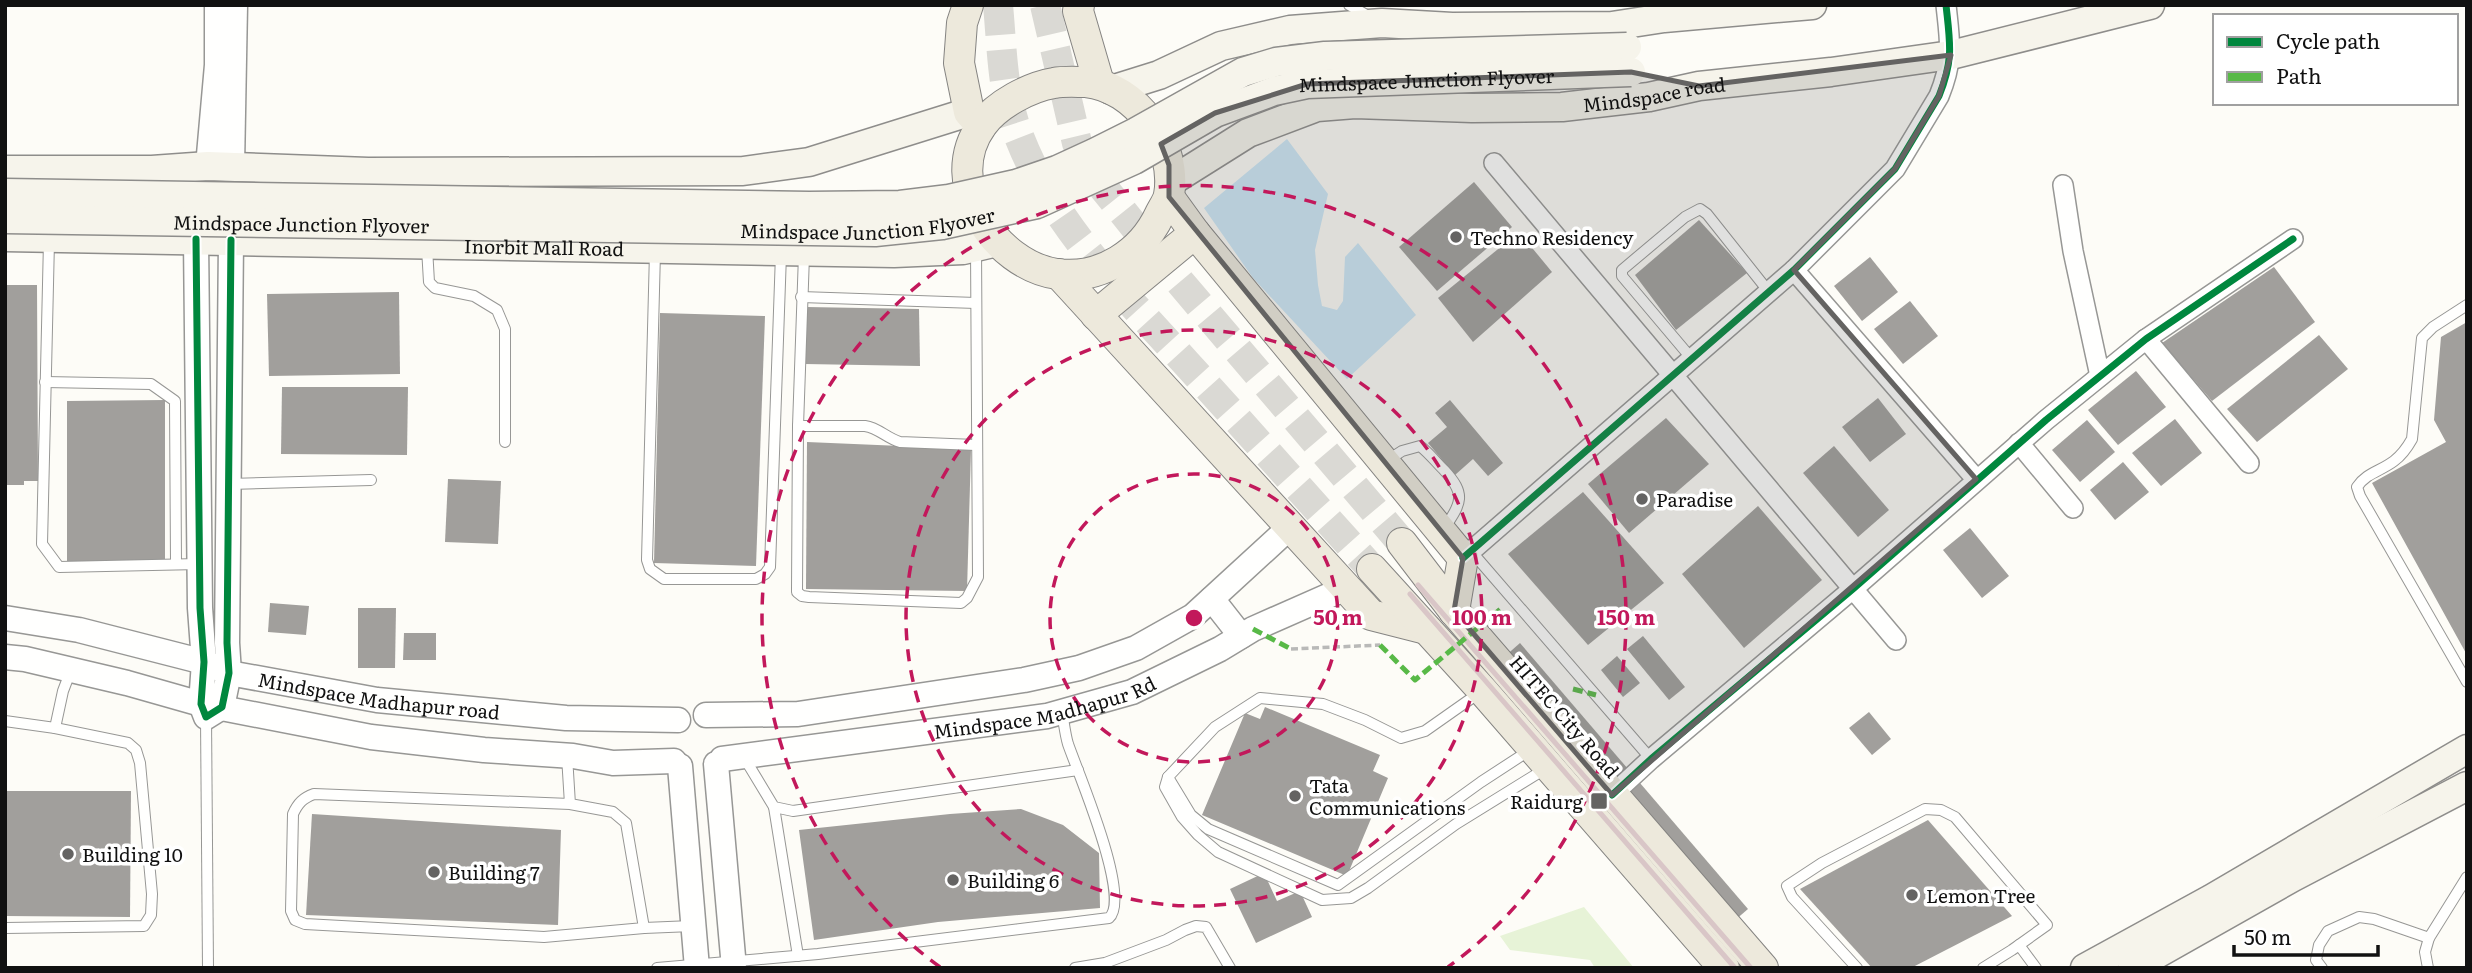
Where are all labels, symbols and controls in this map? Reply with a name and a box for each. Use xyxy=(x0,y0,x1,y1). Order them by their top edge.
legend xyxy=(2213,14,2458,105)
text: Cycle path xyxy=(2276,24,2380,55)
text: Path xyxy=(2276,59,2322,90)
street label: Mindspace Junction Flyover xyxy=(1298,61,1555,98)
street label: Mindspace road xyxy=(1581,69,1727,119)
street label: Mindspace Junction Flyover xyxy=(740,200,997,246)
street label: Mindspace Junction Flyover xyxy=(173,208,429,239)
place label: Techno Residency xyxy=(1470,223,1633,251)
marker: Techno Residency xyxy=(1448,229,1464,245)
street label: Inorbit Mall Road xyxy=(464,231,625,262)
place label: Paradise xyxy=(1656,485,1733,513)
marker: Paradise xyxy=(1634,491,1650,507)
text: 50 m xyxy=(1313,600,1363,631)
text: 100 m xyxy=(1452,600,1512,631)
text: 150 m xyxy=(1597,600,1655,631)
centre of rings xyxy=(1182,606,1206,630)
street label: HITEC City Road xyxy=(1504,649,1626,784)
street label: Mindspace Madhapur road xyxy=(256,665,501,726)
street label: Mindspace Madhapur Rd xyxy=(932,669,1160,745)
place label: Tata Communications xyxy=(1309,771,1466,821)
place label: Raidurg xyxy=(1510,787,1583,815)
marker: Tata Communications xyxy=(1287,788,1303,804)
marker: Raidurg xyxy=(1589,791,1609,811)
place label: Building 10 xyxy=(82,840,183,868)
marker: Building 10 xyxy=(60,846,76,862)
place label: Building 7 xyxy=(448,858,540,886)
marker: Building 7 xyxy=(426,864,442,880)
place label: Building 6 xyxy=(967,866,1059,894)
marker: Building 6 xyxy=(945,872,961,888)
place label: Lemon Tree xyxy=(1926,881,2036,909)
marker: Lemon Tree xyxy=(1904,887,1920,903)
scale bar xyxy=(2234,914,2378,958)
text: 50 m xyxy=(2244,920,2291,951)

